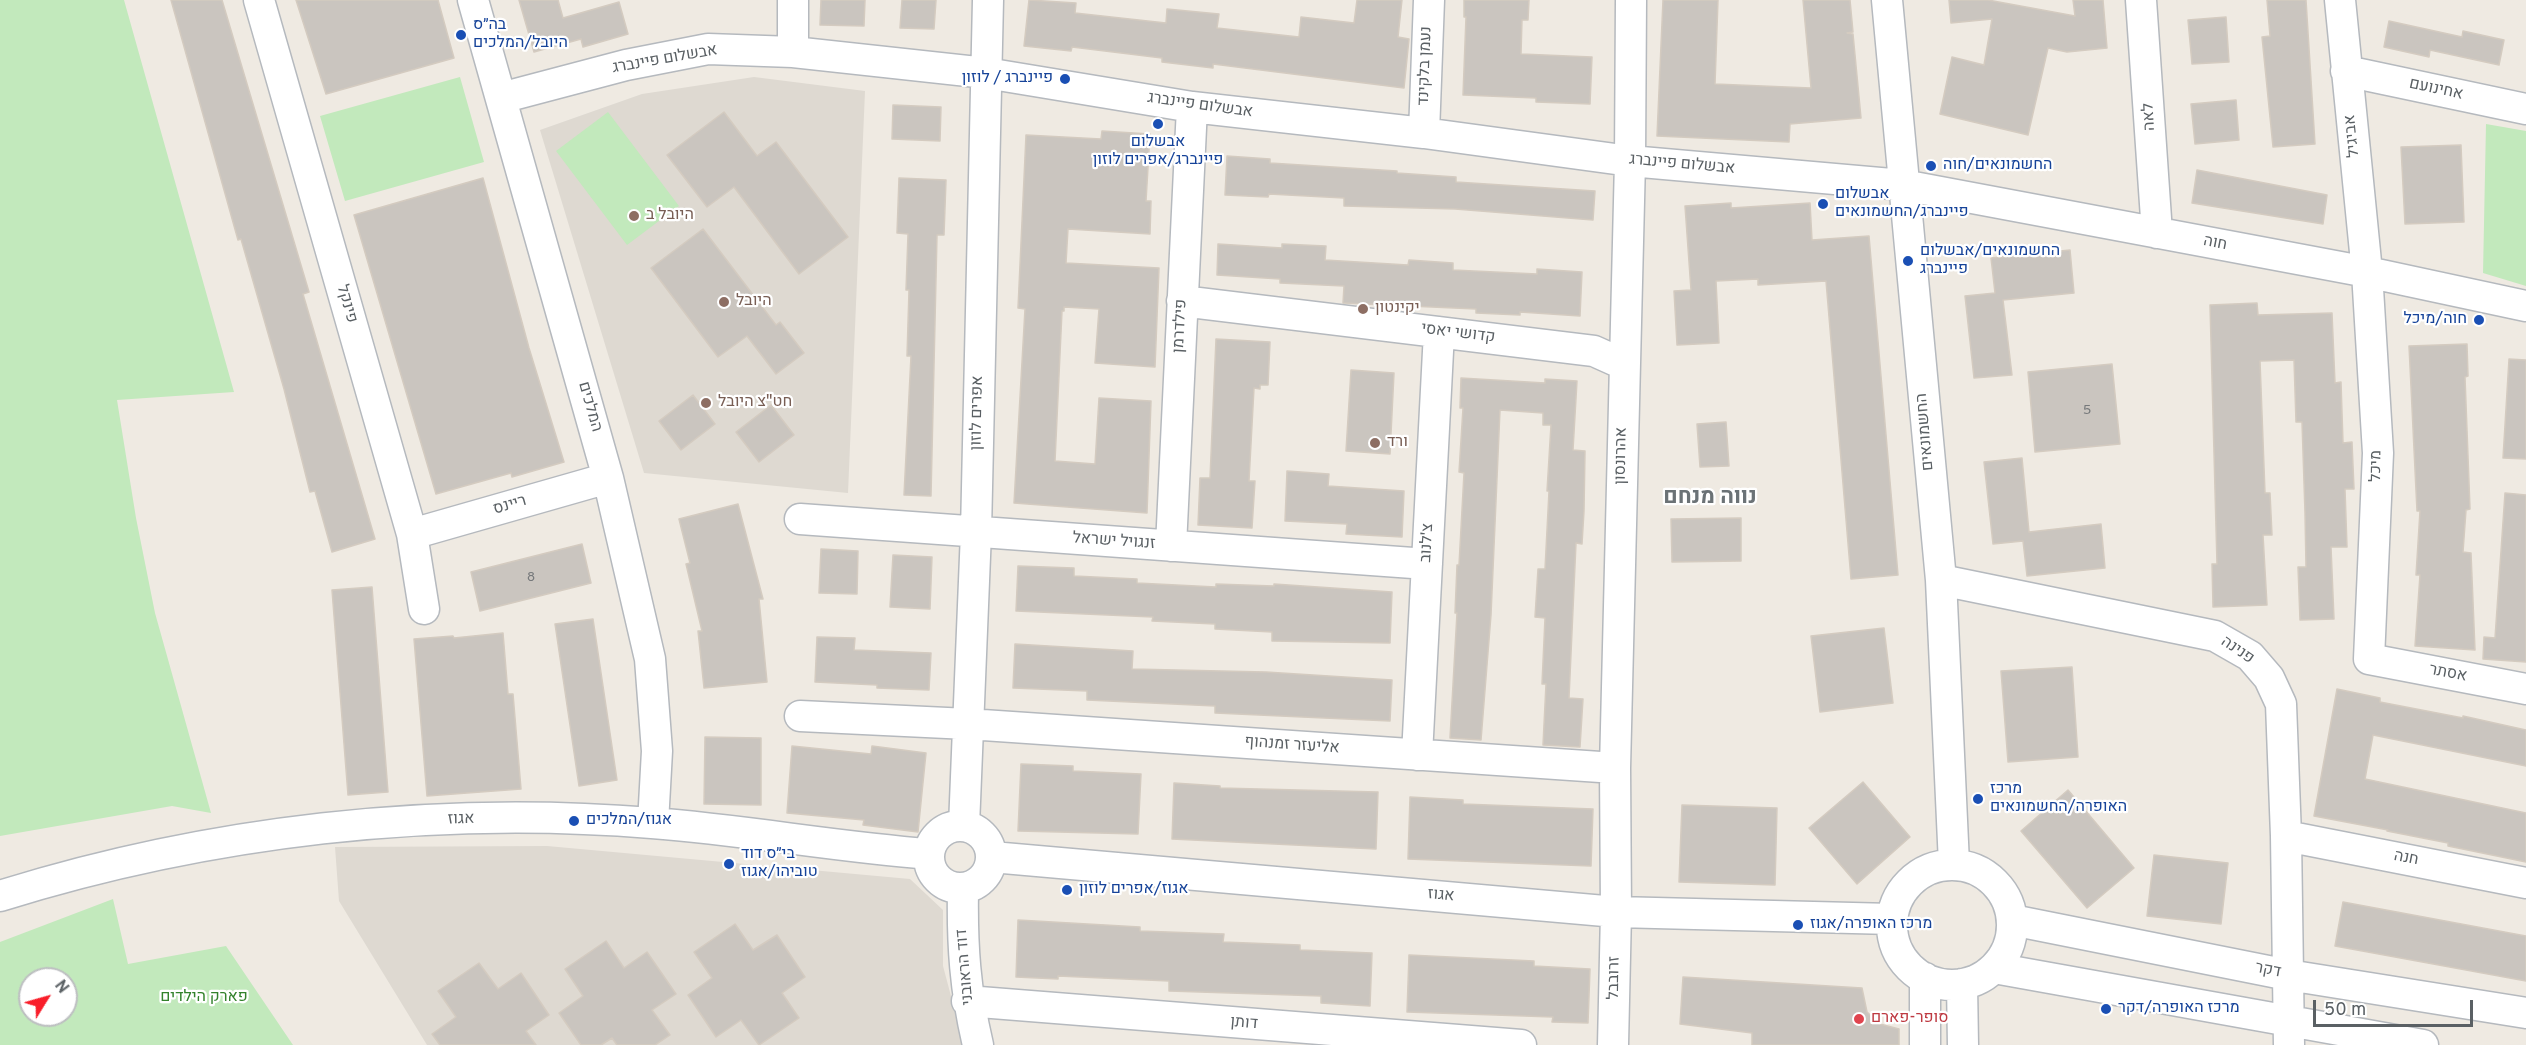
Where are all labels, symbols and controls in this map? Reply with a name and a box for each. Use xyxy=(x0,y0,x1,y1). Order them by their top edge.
place label: בה״ס היובל/המלכים xyxy=(473,16,568,54)
street label: נעמן בלקינד xyxy=(1415,26,1437,106)
marker: בה״ס היובל/המלכים xyxy=(454,28,468,42)
street label: אבשלום פיינברג xyxy=(611,41,719,79)
place label: פיינברג / לוזון xyxy=(962,69,1053,89)
marker: פיינברג / לוזון xyxy=(1058,72,1072,86)
street label: אחינועם xyxy=(2407,75,2465,105)
street label: אבשלום פיינברג xyxy=(1146,89,1254,123)
street label: לאה xyxy=(2140,103,2160,131)
street label: אביגיל xyxy=(2341,114,2365,158)
marker: אבשלום פיינברג/אפרים לוזון xyxy=(1151,117,1165,131)
place label: אבשלום פיינברג/אפרים לוזון xyxy=(1093,133,1223,171)
street label: אבשלום פיינברג xyxy=(1628,151,1736,179)
place label: החשמונאים/חוה xyxy=(1943,156,2052,176)
marker: החשמונאים/חוה xyxy=(1924,159,1938,173)
place label: אבשלום פיינברג/החשמונאים xyxy=(1835,185,1969,223)
marker: אבשלום פיינברג/החשמונאים xyxy=(1816,197,1830,211)
place label: היובל ב xyxy=(646,206,694,226)
marker: היובל ב xyxy=(627,209,641,223)
street label: חוה xyxy=(2201,232,2229,256)
place label: החשמונאים/אבשלום פיינברג xyxy=(1920,242,2060,280)
marker: החשמונאים/אבשלום פיינברג xyxy=(1901,254,1915,268)
street label: פינקל xyxy=(331,283,361,325)
place label: היובל xyxy=(736,292,772,312)
marker: היובל xyxy=(717,295,731,309)
street label: פילדרמן xyxy=(1170,299,1192,353)
place label: יקינטון xyxy=(1375,299,1420,319)
marker: יקינטון xyxy=(1356,302,1370,316)
place label: חוה/מיכל xyxy=(2404,310,2467,330)
marker: חוה/מיכל xyxy=(2472,313,2486,327)
street label: קדושי יאסי xyxy=(1420,320,1496,348)
street label: אפרים לוזון xyxy=(968,375,988,451)
street label: המלכים xyxy=(573,380,605,434)
street label: החשמונאים xyxy=(1913,392,1939,472)
place label: חט"צ היובל xyxy=(718,393,792,413)
marker: חט"צ היובל xyxy=(699,396,713,410)
house number: 5 xyxy=(2083,403,2091,419)
street label: אהרונסון xyxy=(1612,427,1632,485)
place label: ורד xyxy=(1387,433,1408,453)
marker: ורד xyxy=(1368,436,1382,450)
street label: מיכל xyxy=(2367,450,2387,482)
district label: נווה מנחם xyxy=(1663,486,1757,512)
street label: ריינס xyxy=(491,492,529,520)
street label: צ'לנוב xyxy=(1417,523,1439,563)
street label: זנגויל ישראל xyxy=(1072,530,1156,554)
house number: 8 xyxy=(527,570,535,586)
street label: פנינה xyxy=(2217,633,2257,669)
street label: אסתר xyxy=(2427,661,2469,687)
street label: אליעזר זמנהוף xyxy=(1244,733,1340,759)
place label: מרכז האופרה/החשמונאים xyxy=(1990,780,2127,818)
marker: מרכז האופרה/החשמונאים xyxy=(1971,792,1985,806)
street label: אגוז xyxy=(447,810,475,830)
place label: אגוז/המלכים xyxy=(586,811,672,831)
marker: אגוז/המלכים xyxy=(567,814,581,828)
place label: בי״ס דוד טוביהו/אגוז xyxy=(741,845,818,883)
street label: חנה xyxy=(2392,847,2420,871)
marker: בי״ס דוד טוביהו/אגוז xyxy=(722,857,736,871)
place label: אגוז/אפרים לוזון xyxy=(1079,880,1188,900)
marker: אגוז/אפרים לוזון xyxy=(1060,883,1074,897)
street label: אגוז xyxy=(1427,885,1455,907)
place label: מרכז האופרה/אגוז xyxy=(1810,915,1932,935)
marker: מרכז האופרה/אגוז xyxy=(1791,918,1805,932)
street label: דוד הראובני xyxy=(953,928,979,1006)
street label: זרובבל xyxy=(1605,956,1625,1000)
street label: דקר xyxy=(2253,959,2283,983)
north arrow xyxy=(18,967,78,1027)
text: N xyxy=(49,977,72,998)
park label: פארק הילדים xyxy=(160,988,248,1008)
scale bar xyxy=(2316,988,2476,1026)
place label: מרכז האופרה/דקר xyxy=(2118,999,2240,1019)
text: 50 m xyxy=(2324,999,2366,1022)
marker: מרכז האופרה/דקר xyxy=(2099,1002,2113,1016)
place label: סופר-פארם xyxy=(1871,1009,1948,1029)
marker: סופר-פארם xyxy=(1852,1012,1866,1026)
street label: דותן xyxy=(1229,1013,1259,1035)

